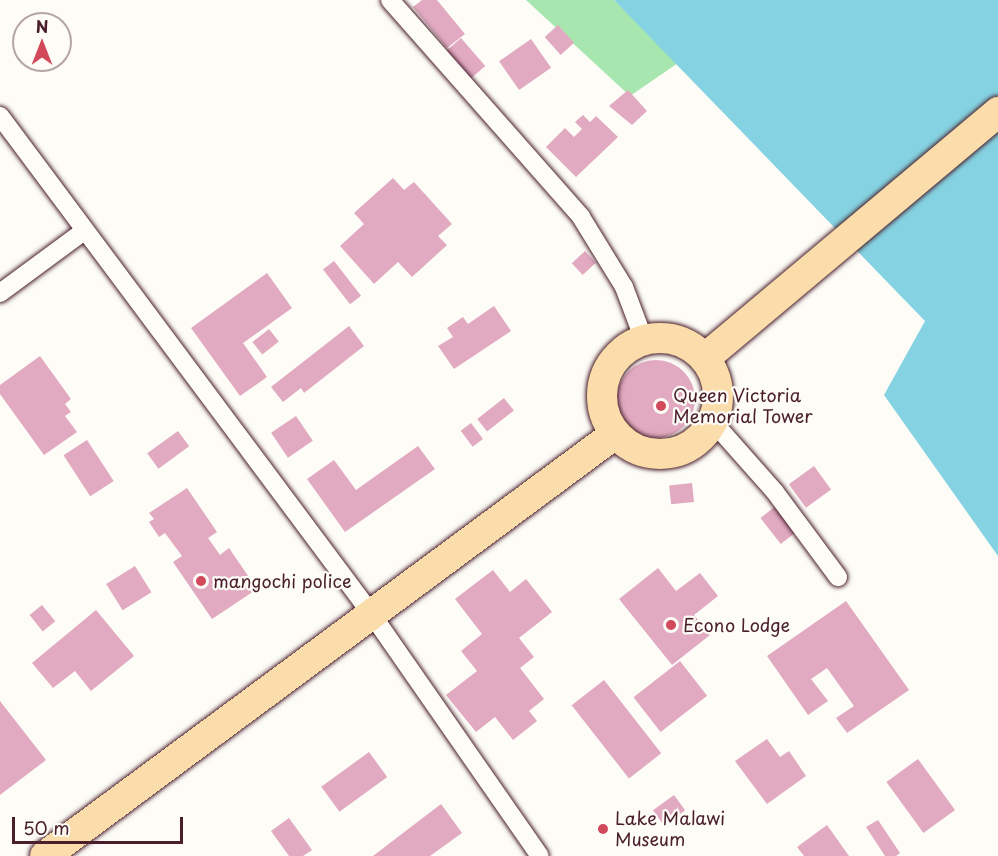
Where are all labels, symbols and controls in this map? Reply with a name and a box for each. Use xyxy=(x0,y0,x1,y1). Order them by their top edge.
north arrow xyxy=(12,12,72,72)
text: N xyxy=(36,14,48,38)
place label: Queen Victoria Memorial Tower xyxy=(673,385,813,428)
marker: Queen Victoria Memorial Tower xyxy=(654,399,668,413)
place label: mangochi police xyxy=(213,570,352,592)
marker: mangochi police xyxy=(194,574,208,588)
place label: Econo Lodge xyxy=(683,614,789,636)
marker: Econo Lodge xyxy=(664,618,678,632)
scale bar xyxy=(15,805,186,843)
place label: Lake Malawi Museum xyxy=(615,808,725,850)
text: 50 m xyxy=(23,814,70,841)
marker: Lake Malawi Museum xyxy=(596,822,610,836)

